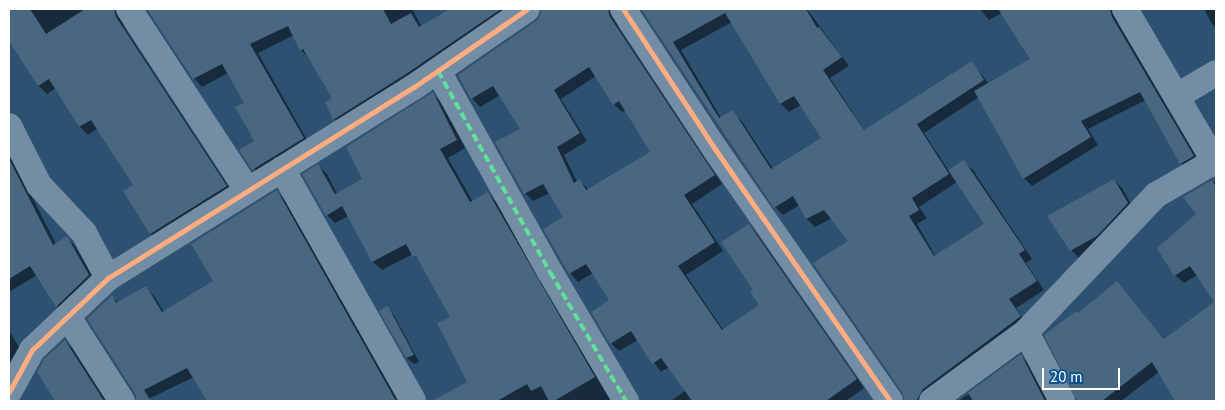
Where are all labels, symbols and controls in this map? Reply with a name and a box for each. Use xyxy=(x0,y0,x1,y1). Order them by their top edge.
scale bar xyxy=(1045,358,1122,390)
text: 20 m xyxy=(1050,367,1083,386)

